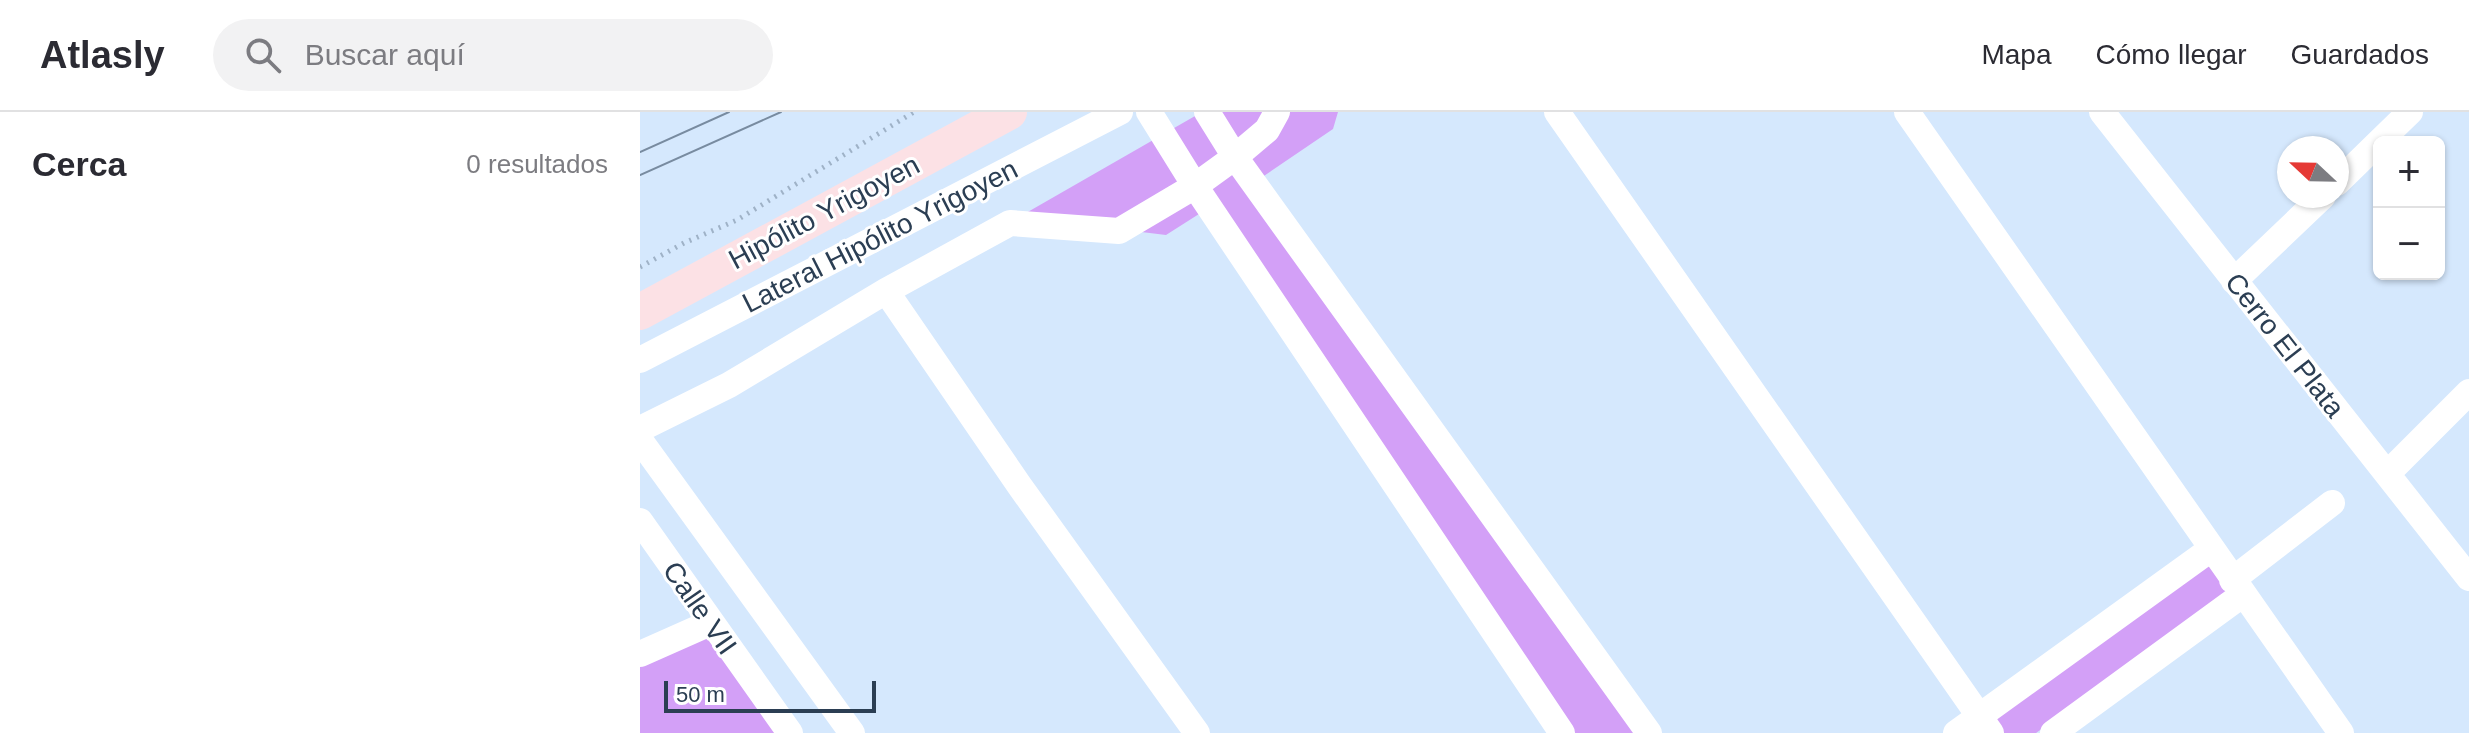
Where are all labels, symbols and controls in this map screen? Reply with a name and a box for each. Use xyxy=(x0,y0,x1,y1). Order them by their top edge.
search box xyxy=(213,19,773,91)
icon: search xyxy=(241,33,285,77)
text: Atlasly xyxy=(40,34,165,76)
text: Buscar aquí xyxy=(305,38,465,71)
text: Mapa xyxy=(1981,39,2052,70)
text: Cómo llegar xyxy=(2096,39,2246,70)
text: Guardados xyxy=(2290,39,2429,70)
north arrow xyxy=(2277,136,2349,208)
map controls xyxy=(2373,136,2445,280)
button: + xyxy=(2373,136,2445,208)
text: Cerca xyxy=(32,145,127,183)
text: 0 resultados xyxy=(466,149,608,179)
street label: Hipólito Yrigoyen xyxy=(723,149,925,275)
street label: Lateral Hipólito Yrigoyen xyxy=(737,153,1023,319)
button: − xyxy=(2373,208,2445,280)
street label: Cerro El Plata xyxy=(2219,267,2351,424)
street label: Calle VII xyxy=(657,556,743,660)
scale bar xyxy=(664,677,876,713)
text: 50 m xyxy=(676,682,725,707)

